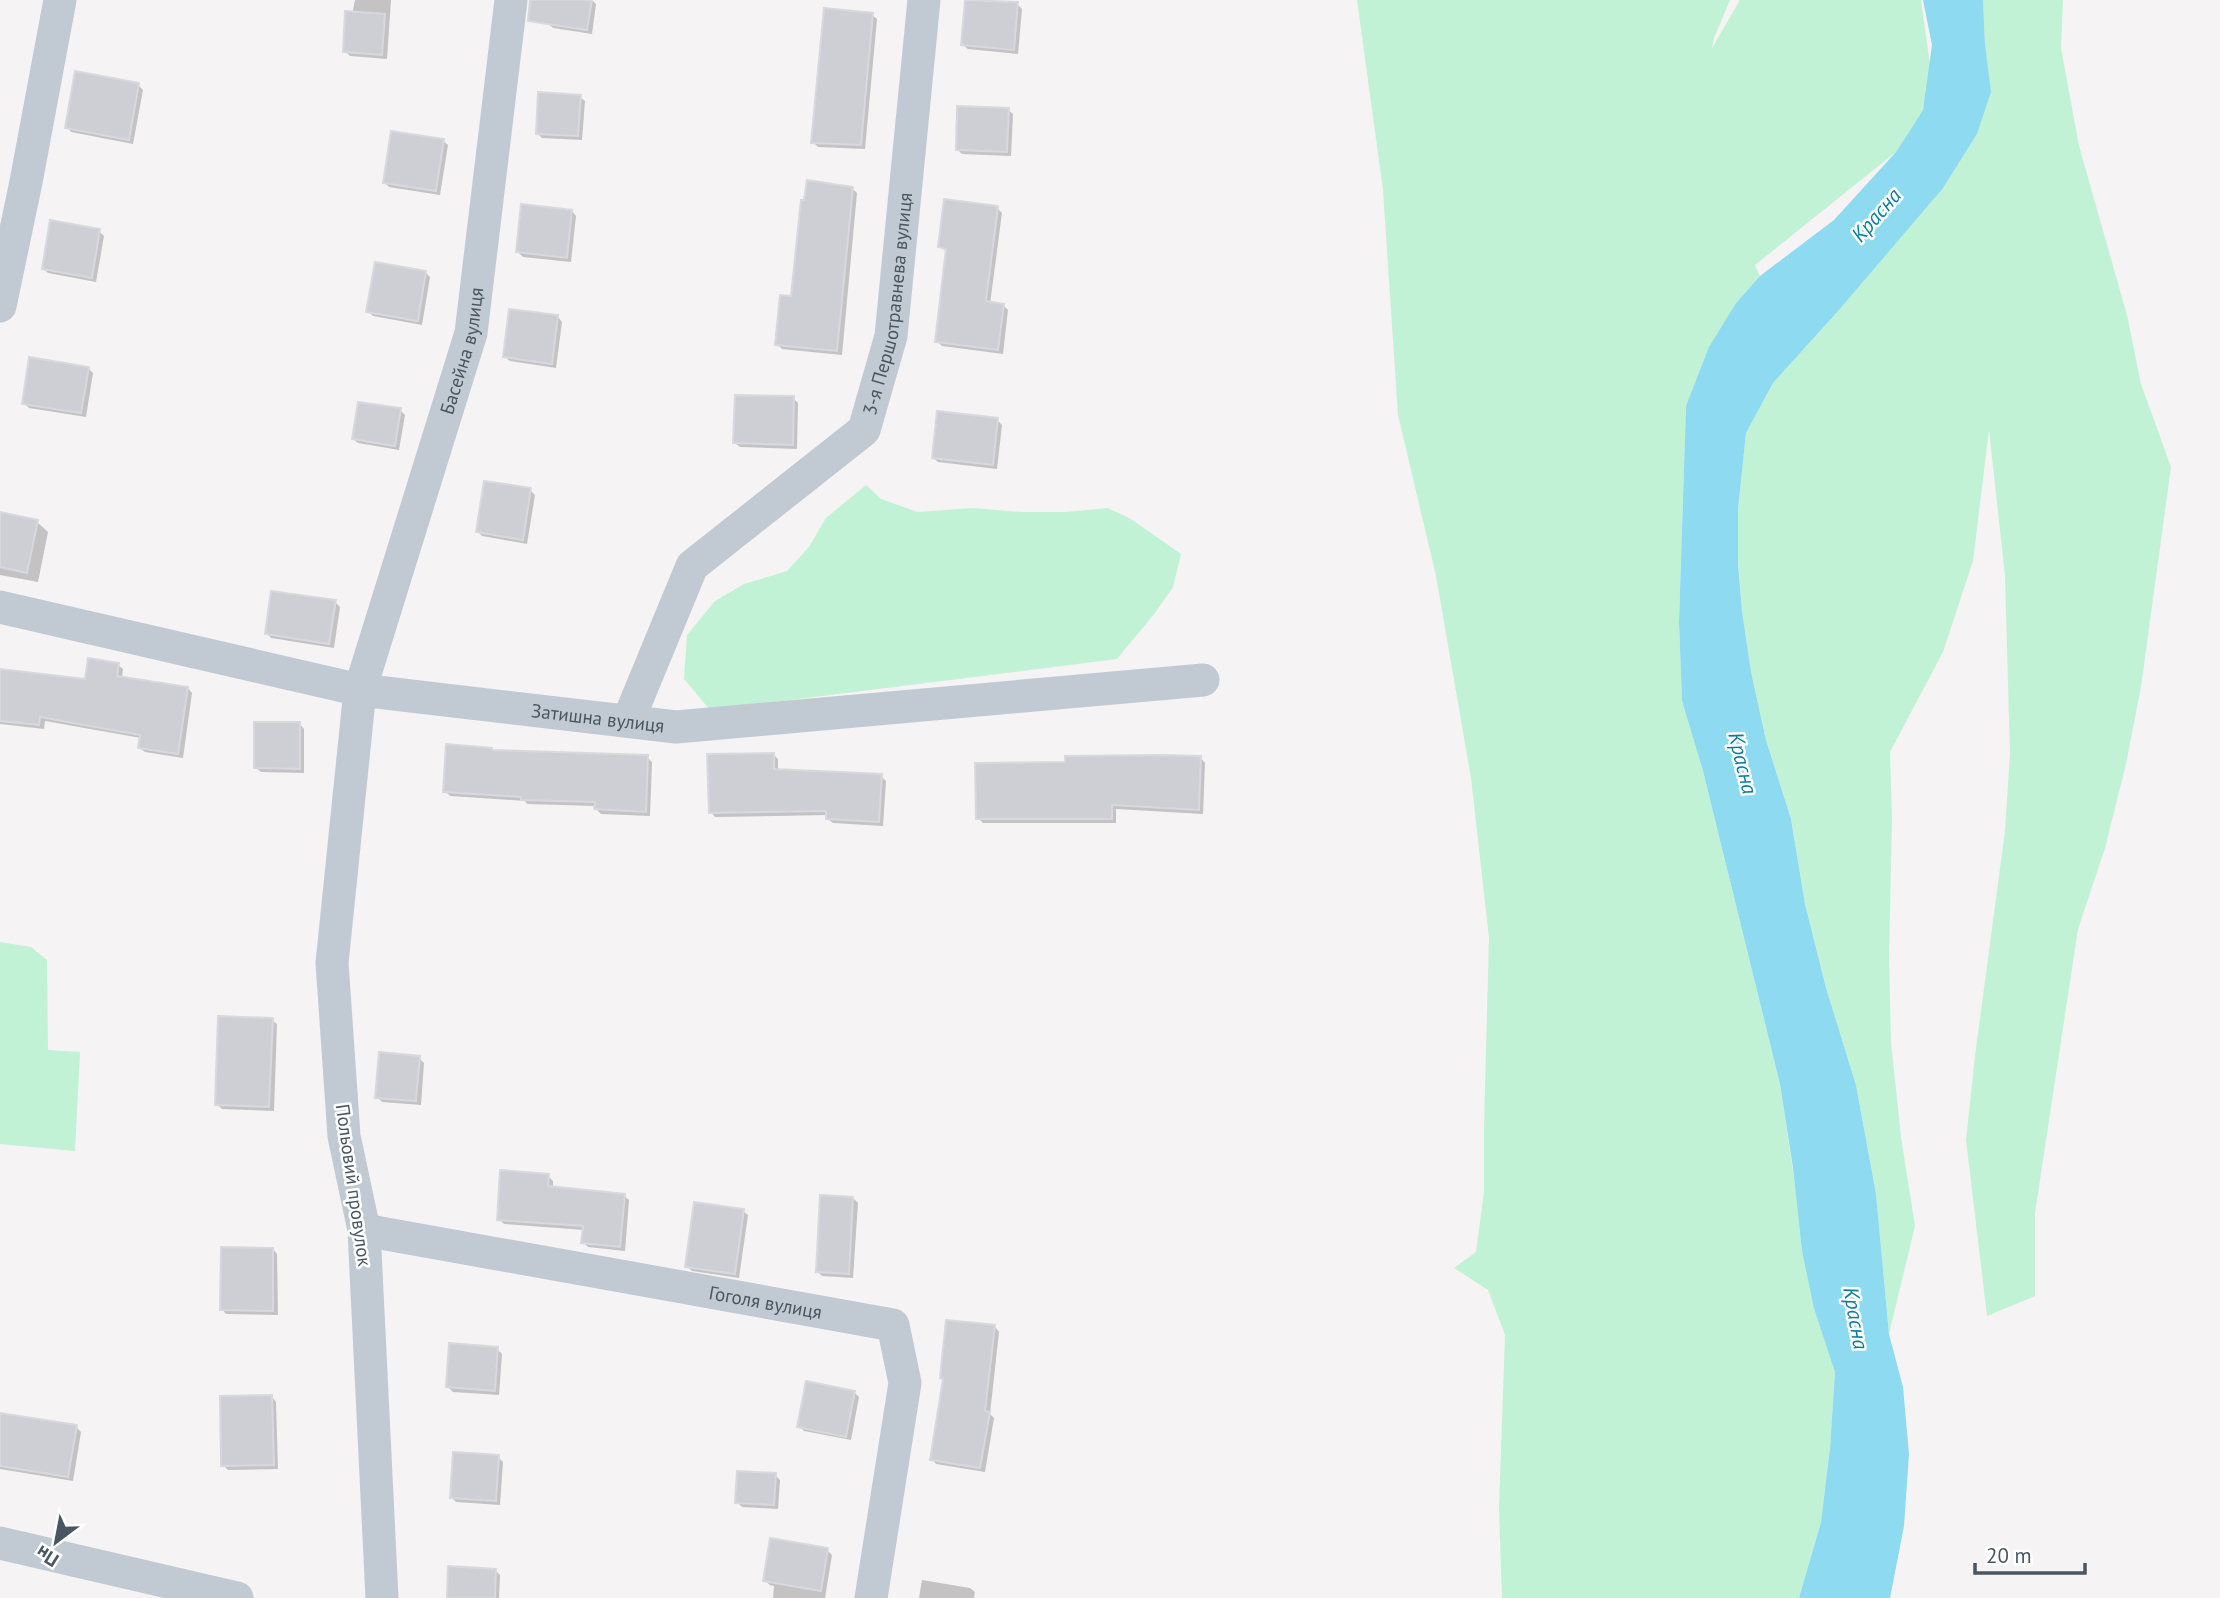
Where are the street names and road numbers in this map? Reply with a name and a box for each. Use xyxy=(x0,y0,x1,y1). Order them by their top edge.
street label: 3-я Першотравнева вулиця xyxy=(857,191,917,418)
street label: Басейна вулиця xyxy=(434,286,488,417)
street label: Затишна вулиця xyxy=(530,698,666,738)
street label: Польовий провулок xyxy=(331,1102,377,1268)
street label: Гоголя вулиця xyxy=(707,1280,824,1324)

